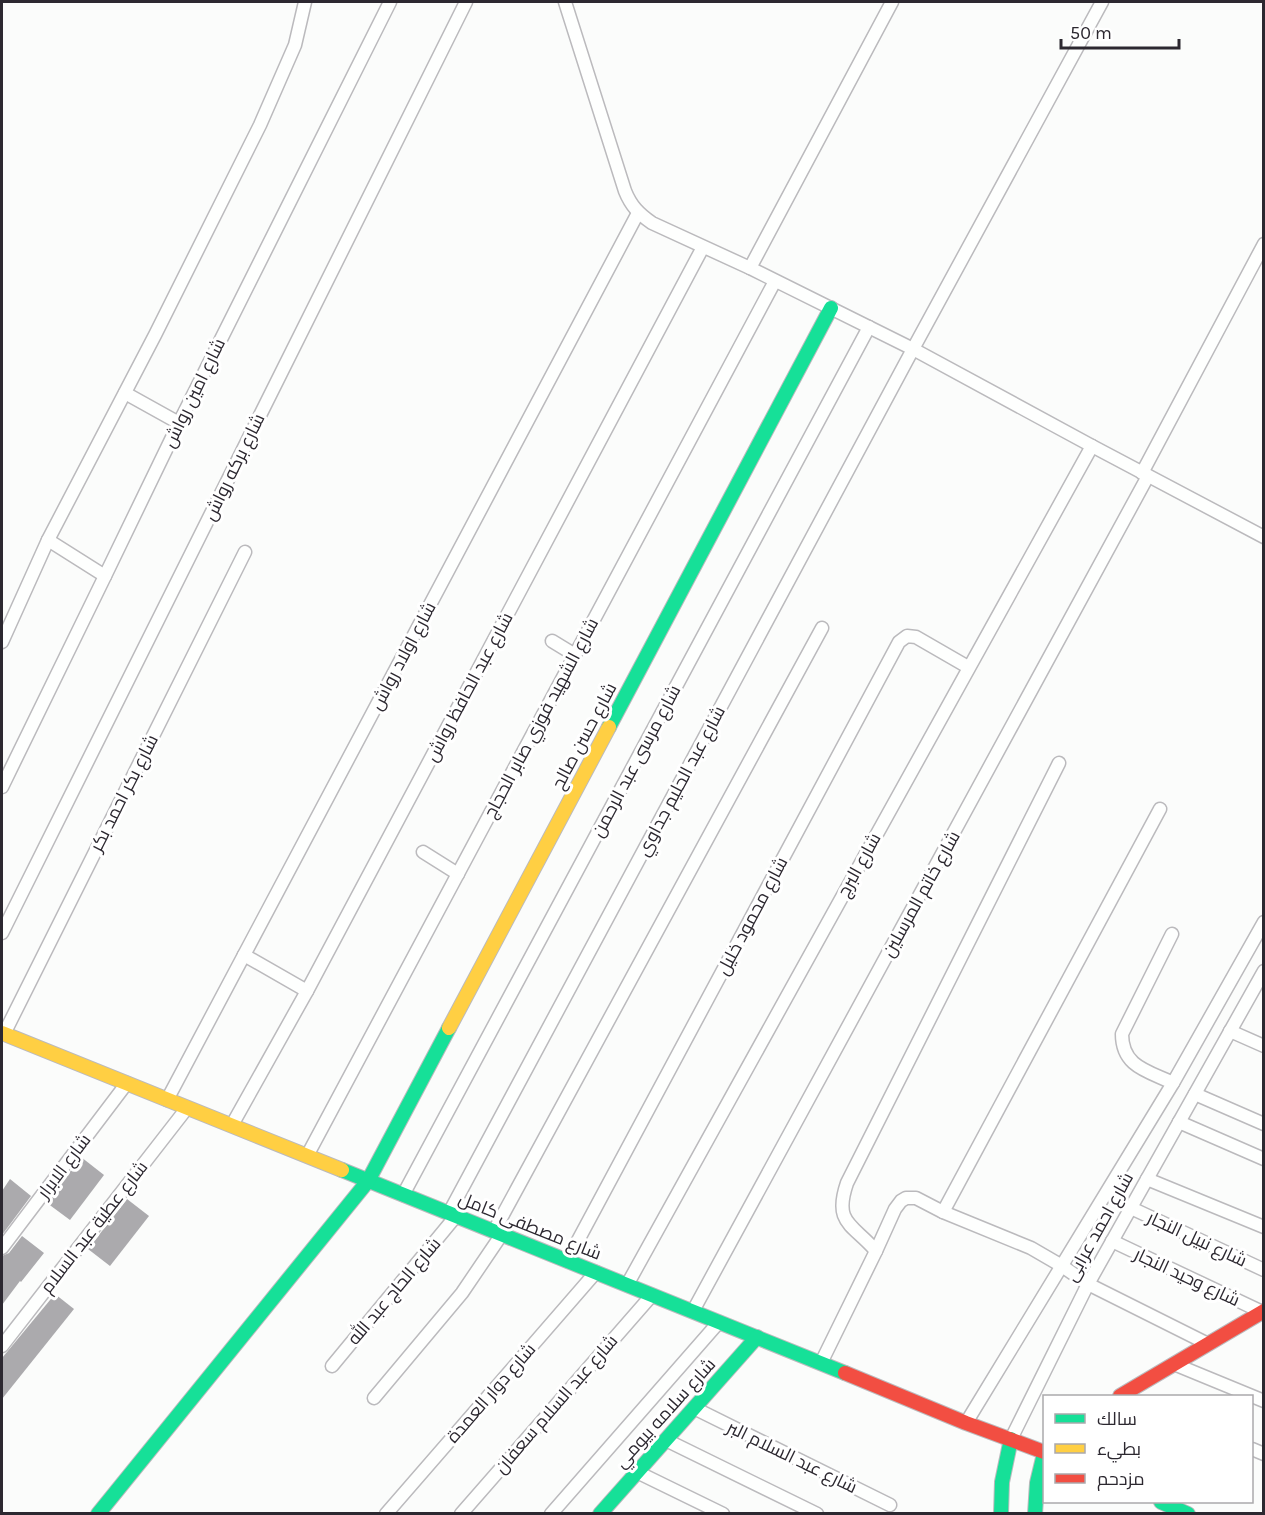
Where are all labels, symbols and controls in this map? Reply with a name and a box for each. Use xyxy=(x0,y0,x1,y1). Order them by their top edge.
scale bar xyxy=(1061,12,1180,50)
text: 50 m xyxy=(1070,22,1112,44)
street label: شارع امين رواش xyxy=(158,335,231,452)
street label: شارع بركه رواش xyxy=(199,410,270,525)
street label: شارع اولاد رواش xyxy=(365,598,442,714)
street label: شارع عبد الحافظ رواش xyxy=(420,609,518,766)
street label: شارع الشهيد فوزي صابر الحجاج xyxy=(479,614,606,823)
street label: شارع حسن صالح xyxy=(547,679,622,793)
street label: شارع مرسى عبد الرحمن xyxy=(587,681,686,841)
street label: شارع عبد الحليم جداوي xyxy=(632,702,733,861)
street label: شارع بكر احمد بكر xyxy=(85,731,164,857)
street label: شارع خاتم المرسلين xyxy=(877,827,966,961)
street label: شارع البرج xyxy=(832,829,886,901)
street label: شارع محمود خليل xyxy=(712,853,793,979)
street label: شارع الابرار xyxy=(32,1129,96,1204)
street label: شارع عطية عبد السلام xyxy=(36,1157,153,1298)
street label: شارع احمد عرابى xyxy=(1060,1168,1139,1286)
street label: شارع مصطفى كامل xyxy=(455,1187,605,1266)
street label: شارع نبيل النجار xyxy=(1142,1206,1250,1273)
street label: شارع الحاج عبد الله xyxy=(342,1232,446,1350)
street label: شارع وحيد النجار xyxy=(1129,1242,1243,1312)
street label: شارع عبد السلام سعفان xyxy=(490,1330,623,1479)
street label: شارع دوار العمدة xyxy=(442,1339,541,1448)
street label: شارع سلامه بيومي xyxy=(610,1354,722,1475)
legend xyxy=(1043,1395,1253,1503)
text: سالك xyxy=(1097,1408,1137,1430)
street label: شارع عبد السلام البر xyxy=(722,1415,861,1499)
text: بطيء xyxy=(1097,1438,1141,1463)
text: مزدحم xyxy=(1097,1468,1145,1491)

